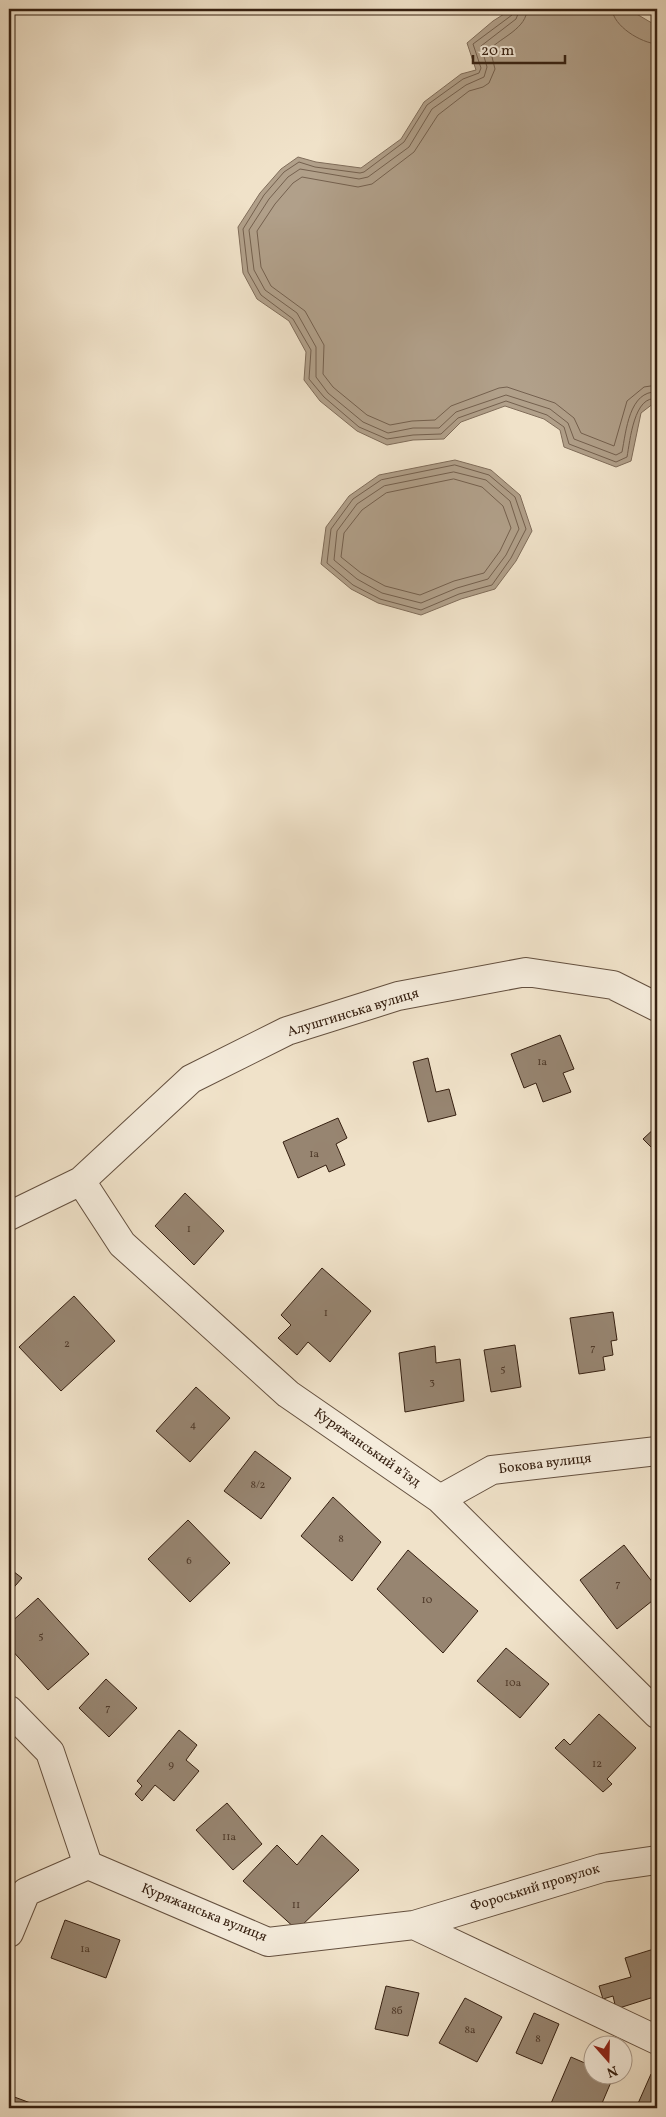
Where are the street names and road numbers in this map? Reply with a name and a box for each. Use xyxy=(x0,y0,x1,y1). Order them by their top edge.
street label: Алуштинська вулиця xyxy=(285,984,421,1042)
street label: Куряжанський в’їзд xyxy=(310,1404,424,1492)
street label: Бокова вулиця xyxy=(497,1449,593,1479)
street label: Фороський провулок xyxy=(468,1859,603,1917)
street label: Куряжанська вулиця xyxy=(138,1879,270,1947)

